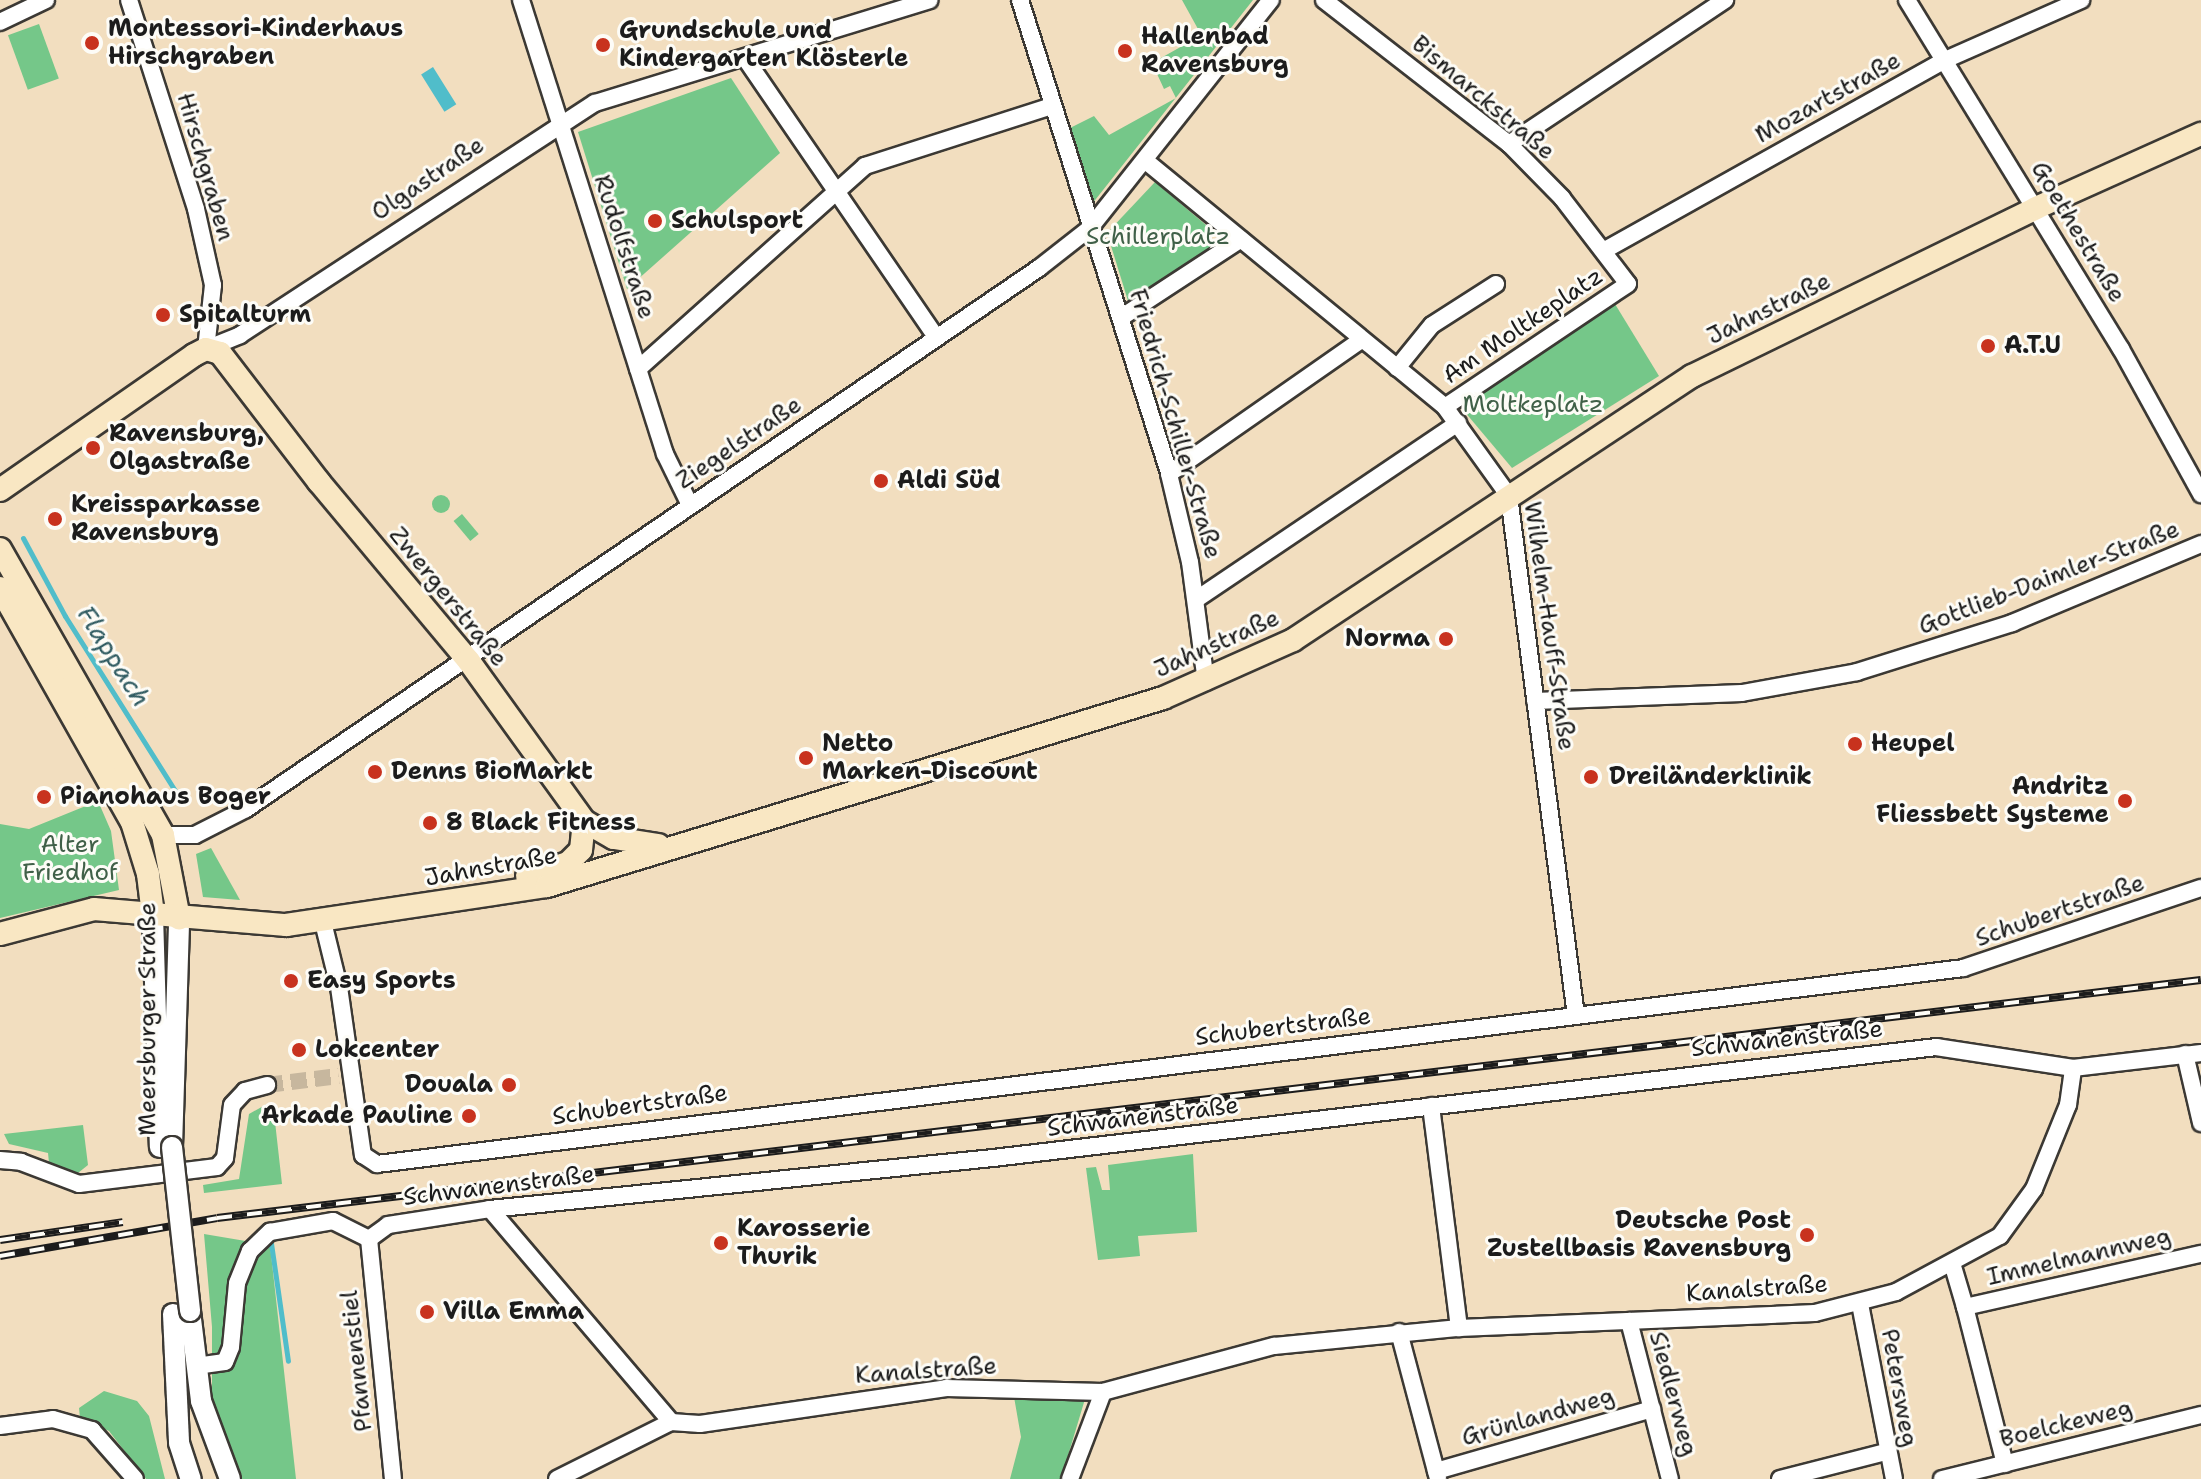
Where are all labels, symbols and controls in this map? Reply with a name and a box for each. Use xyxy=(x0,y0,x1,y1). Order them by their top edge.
place label: Montessori-Kinderhaus Hirschgraben xyxy=(108,15,403,71)
place label: Grundschule und Kindergarten Klösterle xyxy=(619,17,909,73)
place label: Hallenbad Ravensburg xyxy=(1141,23,1289,79)
street label: Bismarckstraße xyxy=(1406,30,1560,166)
marker: Montessori-Kinderhaus Hirschgraben xyxy=(83,34,101,52)
marker: Grundschule und Kindergarten Klösterle xyxy=(594,36,612,54)
marker: Hallenbad Ravensburg xyxy=(1116,42,1134,60)
street label: Mozartstraße xyxy=(1750,46,1906,150)
street label: Hirschgraben xyxy=(170,90,240,244)
street label: Olgastraße xyxy=(366,131,490,227)
street label: Goethestraße xyxy=(2025,156,2131,308)
street label: Rudolfstraße xyxy=(587,171,661,323)
place label: Schulsport xyxy=(671,207,803,235)
marker: Schulsport xyxy=(646,212,664,230)
park label: Schillerplatz xyxy=(1086,223,1230,251)
street label: Am Moltkeplatz xyxy=(1437,262,1609,390)
street label: Jahnstraße xyxy=(1703,267,1835,351)
street label: Friedrich-Schiller-Straße xyxy=(1123,286,1227,562)
place label: Spitalturm xyxy=(179,301,311,329)
marker: Spitalturm xyxy=(154,306,172,324)
place label: A.T.U xyxy=(2004,332,2061,360)
marker: A.T.U xyxy=(1979,337,1997,355)
street label: Ziegelstraße xyxy=(671,391,807,495)
park label: Moltkeplatz xyxy=(1463,391,1603,419)
place label: Ravensburg, Olgastraße xyxy=(109,420,264,476)
marker: Ravensburg, Olgastraße xyxy=(84,439,102,457)
place label: Aldi Süd xyxy=(897,467,1001,495)
marker: Aldi Süd xyxy=(872,472,890,490)
place label: Kreissparkasse Ravensburg xyxy=(71,491,260,547)
street label: Wilhelm-Hauff-Straße xyxy=(1517,500,1581,752)
marker: Kreissparkasse Ravensburg xyxy=(46,510,64,528)
street label: Gottlieb-Daimler-Straße xyxy=(1915,515,2183,641)
street label: Zwergerstraße xyxy=(383,521,513,673)
water label: Flappach xyxy=(71,600,157,712)
street label: Jahnstraße xyxy=(1150,604,1284,684)
place label: Norma xyxy=(1345,625,1430,653)
marker: Norma xyxy=(1437,630,1455,648)
place label: Netto Marken-Discount xyxy=(822,730,1038,786)
place label: Heupel xyxy=(1871,730,1955,758)
marker: Heupel xyxy=(1846,735,1864,753)
marker: Netto Marken-Discount xyxy=(797,749,815,767)
place label: Denns BioMarkt xyxy=(391,758,593,786)
marker: Denns BioMarkt xyxy=(366,763,384,781)
place label: Dreiländerklinik xyxy=(1609,763,1812,791)
marker: Dreiländerklinik xyxy=(1580,766,1602,788)
place label: Andritz Fliessbett Systeme xyxy=(1876,773,2109,829)
place label: Pianohaus Boger xyxy=(60,783,271,811)
marker: Pianohaus Boger xyxy=(35,788,53,806)
marker: Andritz Fliessbett Systeme xyxy=(2116,792,2134,810)
place label: 8 Black Fitness xyxy=(446,809,636,837)
marker: 8 Black Fitness xyxy=(421,814,439,832)
park label: Alter Friedhof xyxy=(22,831,118,887)
street label: Jahnstraße xyxy=(423,841,559,893)
street label: Schubertstraße xyxy=(1972,869,2148,953)
street label: Meersburger Straße xyxy=(134,902,162,1136)
place label: Easy Sports xyxy=(307,967,456,995)
marker: Easy Sports xyxy=(282,972,300,990)
street label: Schubertstraße xyxy=(1194,1002,1372,1052)
street label: Schwanenstraße xyxy=(1690,1015,1884,1063)
place label: Lokcenter xyxy=(315,1036,439,1064)
marker: Lokcenter xyxy=(290,1041,308,1059)
place label: Douala xyxy=(405,1071,493,1099)
marker: Douala xyxy=(500,1076,518,1094)
street label: Schubertstraße xyxy=(550,1078,730,1132)
street label: Schwanenstraße xyxy=(1046,1091,1240,1143)
place label: Arkade Pauline xyxy=(261,1102,453,1130)
marker: Arkade Pauline xyxy=(460,1107,478,1125)
street label: Schwanenstraße xyxy=(402,1160,596,1212)
place label: Deutsche Post Zustellbasis Ravensburg xyxy=(1487,1207,1791,1263)
place label: Karosserie Thurik xyxy=(737,1215,871,1271)
street label: Immelmannweg xyxy=(1984,1222,2174,1292)
marker: Deutsche Post Zustellbasis Ravensburg xyxy=(1798,1226,1816,1244)
marker: Karosserie Thurik xyxy=(712,1234,730,1252)
street label: Kanalstraße xyxy=(1685,1270,1829,1308)
street label: Pfannenstiel xyxy=(335,1289,379,1433)
place label: Villa Emma xyxy=(443,1298,584,1326)
marker: Villa Emma xyxy=(418,1303,436,1321)
street label: Petersweg xyxy=(1874,1327,1924,1449)
street label: Siedlerweg xyxy=(1643,1328,1703,1460)
street label: Kanalstraße xyxy=(854,1352,998,1390)
street label: Grünlandweg xyxy=(1458,1381,1618,1453)
street label: Boelckeweg xyxy=(1997,1394,2135,1454)

